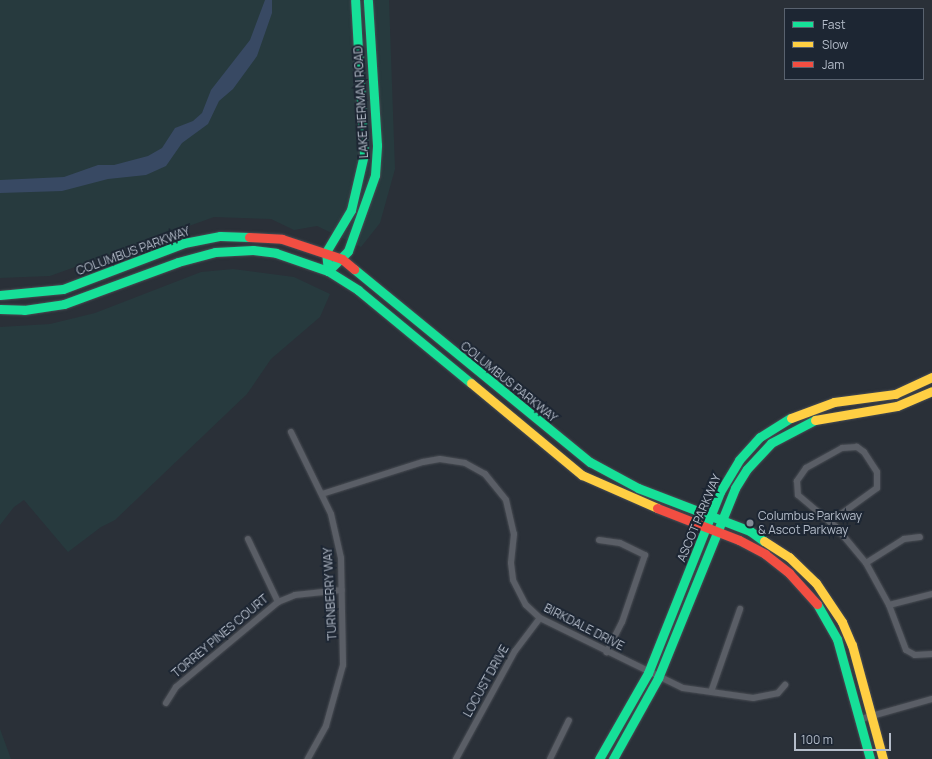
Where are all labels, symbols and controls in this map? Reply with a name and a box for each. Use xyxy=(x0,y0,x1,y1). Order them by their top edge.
legend xyxy=(784,8,924,80)
text: Fast xyxy=(822,16,846,33)
text: Slow xyxy=(822,36,848,53)
street label: LAKE HERMAN ROAD xyxy=(351,45,371,159)
text: Jam xyxy=(822,56,844,73)
street label: COLUMBUS PARKWAY xyxy=(74,224,192,278)
street label: COLUMBUS PARKWAY xyxy=(458,339,560,425)
street label: ASCOT PARKWAY xyxy=(674,472,724,564)
place label: Columbus Parkway & Ascot Parkway xyxy=(758,509,862,537)
marker: Columbus Parkway & Ascot Parkway xyxy=(745,518,755,528)
street label: TURNBERRY WAY xyxy=(320,547,340,641)
street label: TORREY PINES COURT xyxy=(169,591,271,681)
street label: BIRKDALE DRIVE xyxy=(541,601,627,653)
street label: LOCUST DRIVE xyxy=(460,642,512,720)
scale bar xyxy=(796,725,893,751)
text: 100 m xyxy=(801,731,833,748)

